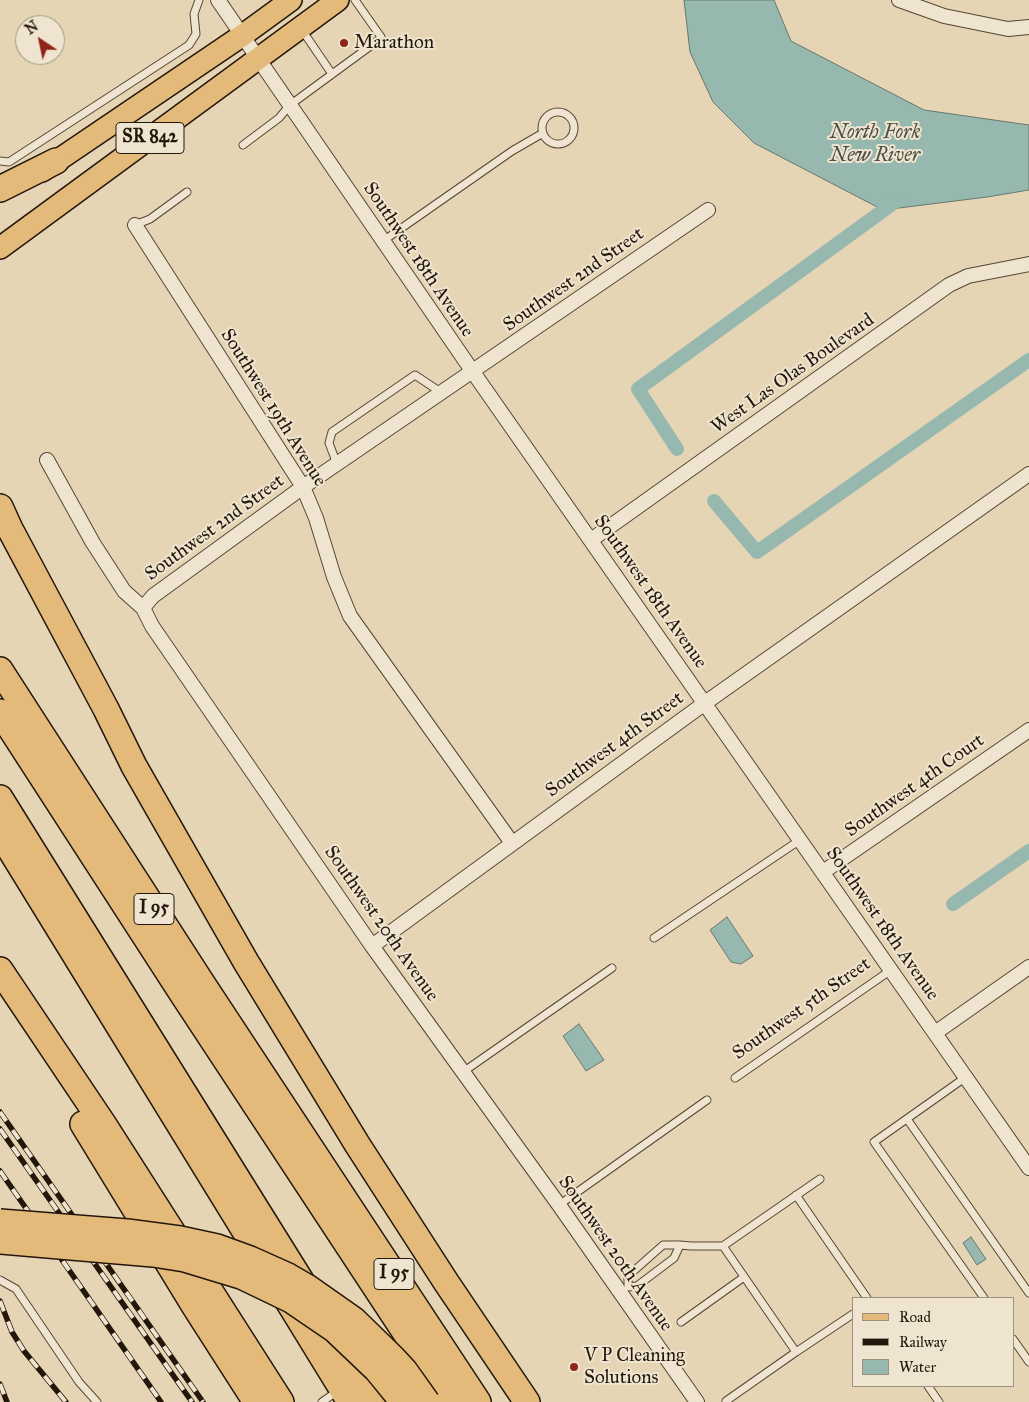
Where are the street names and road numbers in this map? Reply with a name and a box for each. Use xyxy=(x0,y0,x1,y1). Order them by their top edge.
road number: SR 842 xyxy=(116,122,184,154)
street label: Southwest 18th Avenue xyxy=(358,178,478,342)
street label: Southwest 2nd Street xyxy=(499,223,649,337)
street label: West Las Olas Boulevard xyxy=(707,309,879,439)
street label: Southwest 19th Avenue xyxy=(215,325,331,491)
street label: Southwest 2nd Street xyxy=(141,470,289,586)
street label: Southwest 18th Avenue xyxy=(589,511,711,673)
street label: Southwest 4th Street xyxy=(542,687,688,803)
street label: Southwest 4th Court xyxy=(841,730,989,842)
street label: Southwest 20th Avenue xyxy=(319,842,443,1006)
street label: Southwest 18th Avenue xyxy=(821,843,943,1005)
road number: I 95 xyxy=(134,894,174,924)
street label: Southwest 5th Street xyxy=(729,953,875,1065)
street label: Southwest 20th Avenue xyxy=(553,1172,677,1336)
road number: I 95 xyxy=(374,1258,414,1290)

